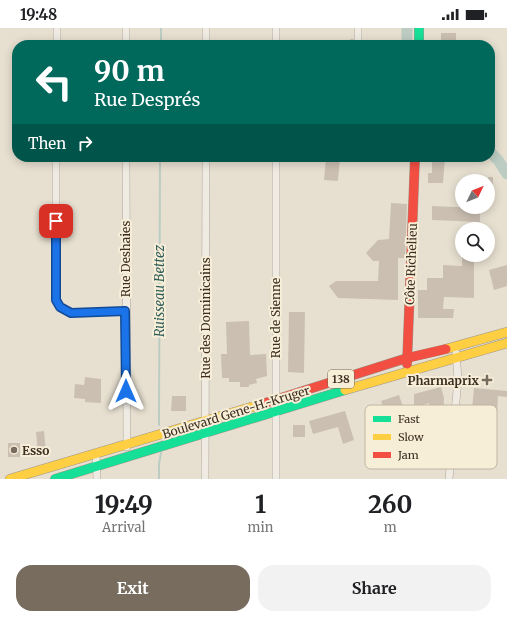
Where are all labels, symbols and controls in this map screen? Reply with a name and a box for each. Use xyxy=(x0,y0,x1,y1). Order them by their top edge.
text: 19:48 xyxy=(20,5,57,24)
text: 90 m xyxy=(94,53,165,89)
icon: left xyxy=(28,56,80,108)
text: Rue Després xyxy=(94,88,200,111)
icon: right xyxy=(74,132,96,154)
text: Then xyxy=(28,134,66,153)
north arrow xyxy=(455,174,495,214)
map controls xyxy=(455,174,495,262)
pin xyxy=(39,204,73,238)
icon: arrive xyxy=(45,210,67,232)
street label: Rue Deshaies xyxy=(118,221,133,297)
street label: Côte Richelieu xyxy=(402,222,420,305)
button: search xyxy=(455,222,495,262)
water label: Ruisseau Bettez xyxy=(151,245,168,337)
street label: Rue des Dominicains xyxy=(198,257,213,379)
street label: Rue de Sienne xyxy=(268,278,283,358)
position arrow xyxy=(105,370,147,412)
road number: 138 xyxy=(328,370,354,388)
place label: Pharmaprix xyxy=(408,373,480,388)
marker: Pharmaprix xyxy=(482,375,492,385)
street label: Boulevard Gene-H.-Kruger xyxy=(160,382,312,442)
legend xyxy=(365,405,497,469)
text: Fast xyxy=(398,412,421,426)
text: Slow xyxy=(398,430,424,444)
place label: Esso xyxy=(22,443,49,458)
marker: Esso xyxy=(9,445,19,455)
text: Jam xyxy=(397,448,419,462)
text: 19:49 xyxy=(95,489,153,520)
text: 1 xyxy=(255,489,266,520)
text: 260 xyxy=(368,489,412,520)
text: Arrival xyxy=(102,519,145,536)
text: min xyxy=(248,519,273,536)
text: m xyxy=(384,519,397,536)
button: Exit xyxy=(16,565,250,611)
button: Share xyxy=(258,565,491,611)

